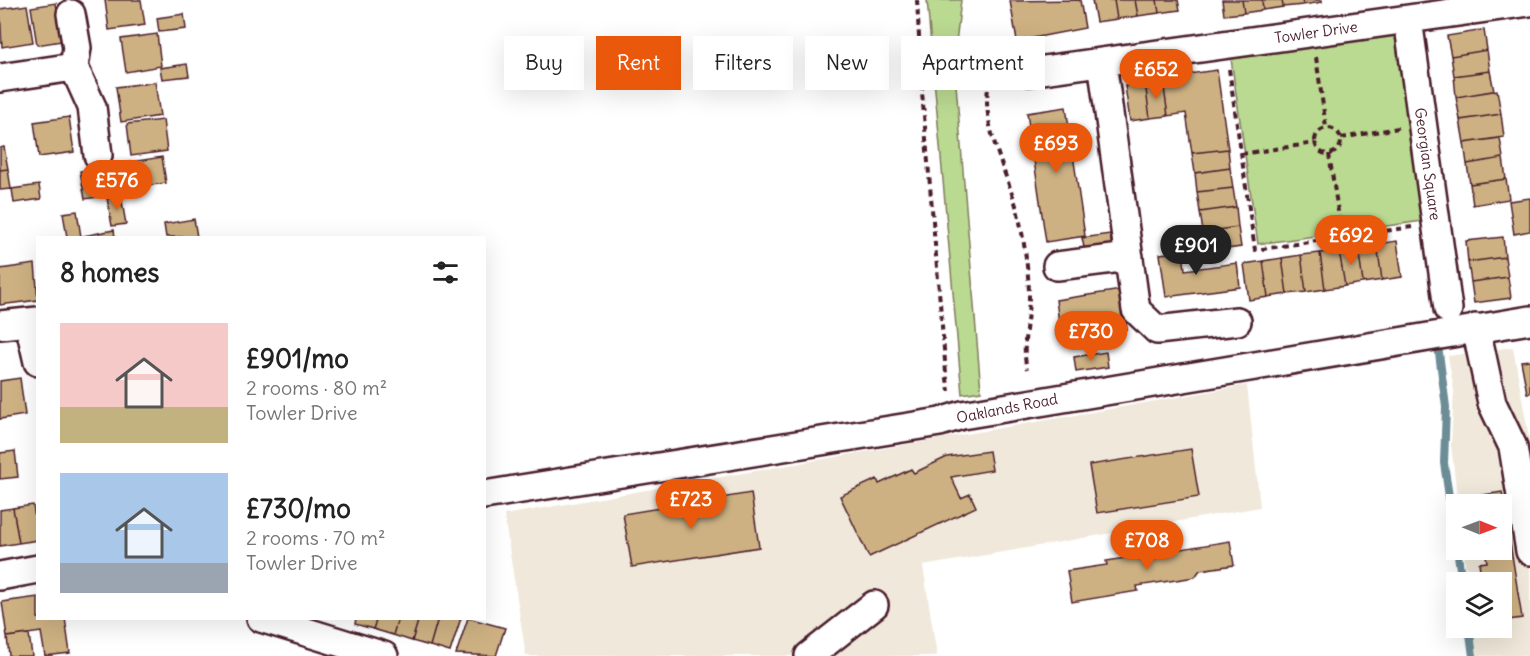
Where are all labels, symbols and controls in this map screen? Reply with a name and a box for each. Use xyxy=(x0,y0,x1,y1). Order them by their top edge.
street label: Towler Drive xyxy=(1273,17,1359,47)
chip: Buy xyxy=(504,36,584,90)
chip: Rent xyxy=(596,36,681,90)
chip: Filters xyxy=(693,36,793,90)
chip: New xyxy=(805,36,889,90)
chip: Apartment xyxy=(901,36,1045,90)
pin: £652 xyxy=(1120,49,1192,100)
text: £652 xyxy=(1134,56,1178,81)
street label: Georgian Square xyxy=(1411,106,1445,222)
pin: £693 xyxy=(1020,123,1092,174)
text: £693 xyxy=(1033,130,1079,155)
pin: £576 xyxy=(81,160,153,211)
text: £576 xyxy=(95,167,139,192)
pin: £692 xyxy=(1315,215,1387,266)
text: £692 xyxy=(1329,222,1373,247)
pin: £901 xyxy=(1160,225,1232,276)
text: £901 xyxy=(1174,232,1218,257)
text: 8 homes xyxy=(60,256,159,289)
icon: filters xyxy=(429,256,462,289)
pin: £730 xyxy=(1055,311,1127,362)
text: £730 xyxy=(1068,318,1114,343)
text: £901/mo xyxy=(246,342,349,375)
icon: home xyxy=(108,347,180,419)
text: 2 rooms · 80 m² xyxy=(246,375,387,400)
street label: Oaklands Road xyxy=(955,389,1059,427)
text: Towler Drive xyxy=(246,400,358,425)
pin: £723 xyxy=(655,479,727,530)
text: £723 xyxy=(670,486,712,511)
text: £730/mo xyxy=(246,492,351,525)
north arrow xyxy=(1446,494,1512,560)
map controls xyxy=(1446,494,1512,638)
icon: home xyxy=(108,497,180,569)
pin: £708 xyxy=(1111,520,1183,571)
text: 2 rooms · 70 m² xyxy=(246,525,386,550)
text: £708 xyxy=(1124,527,1170,552)
text: Towler Drive xyxy=(246,550,358,575)
button: layers xyxy=(1446,572,1512,638)

